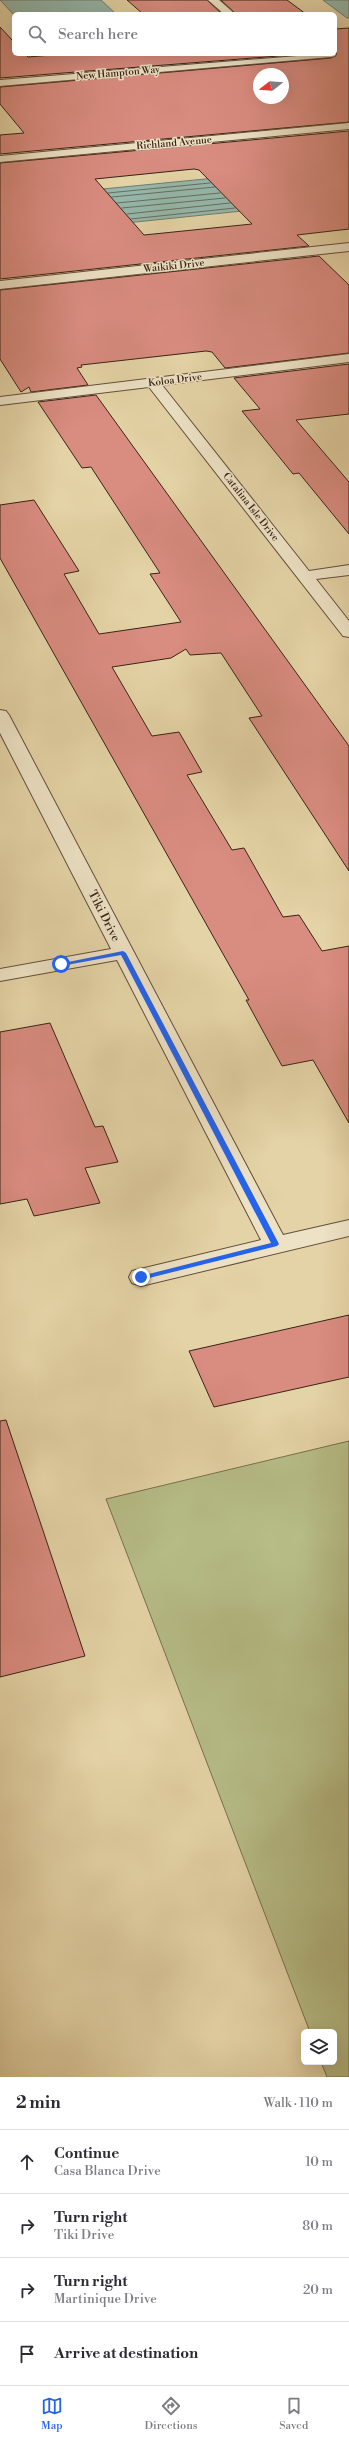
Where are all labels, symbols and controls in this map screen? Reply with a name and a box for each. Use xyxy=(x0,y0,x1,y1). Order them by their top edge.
search box xyxy=(12,12,337,56)
icon: search xyxy=(26,23,48,45)
text: Search here xyxy=(58,25,138,44)
street label: New Hampton Way xyxy=(76,63,161,83)
north arrow xyxy=(253,68,289,104)
street label: Richland Avenue xyxy=(136,134,212,152)
street label: Waikiki Drive xyxy=(142,257,205,275)
street label: Koloa Drive xyxy=(147,371,203,389)
street label: Catalina Isle Drive xyxy=(220,470,282,544)
street label: Tiki Drive xyxy=(85,888,123,944)
route start xyxy=(52,955,70,973)
route end xyxy=(132,1268,150,1286)
map controls xyxy=(301,2029,337,2065)
button: layers xyxy=(301,2029,337,2065)
text: 2 min xyxy=(16,2092,61,2114)
text: Walk · 110 m xyxy=(263,2095,333,2111)
text: Continue xyxy=(54,2144,119,2163)
icon: ahead xyxy=(16,2151,38,2173)
text: 10 m xyxy=(305,2154,333,2170)
text: Casa Blanca Drive xyxy=(54,2163,161,2179)
text: Turn right xyxy=(54,2208,128,2227)
icon: right xyxy=(16,2215,38,2237)
text: 80 m xyxy=(302,2218,333,2234)
text: Tiki Drive xyxy=(54,2227,114,2243)
text: Turn right xyxy=(54,2272,128,2291)
icon: right xyxy=(16,2279,38,2301)
text: 20 m xyxy=(303,2282,333,2298)
text: Martinique Drive xyxy=(54,2291,157,2307)
icon: arrive xyxy=(16,2343,38,2365)
text: Arrive at destination xyxy=(54,2344,198,2363)
tab: Map xyxy=(41,2395,63,2433)
tab: Directions xyxy=(145,2395,198,2433)
tab: Saved xyxy=(279,2395,308,2433)

